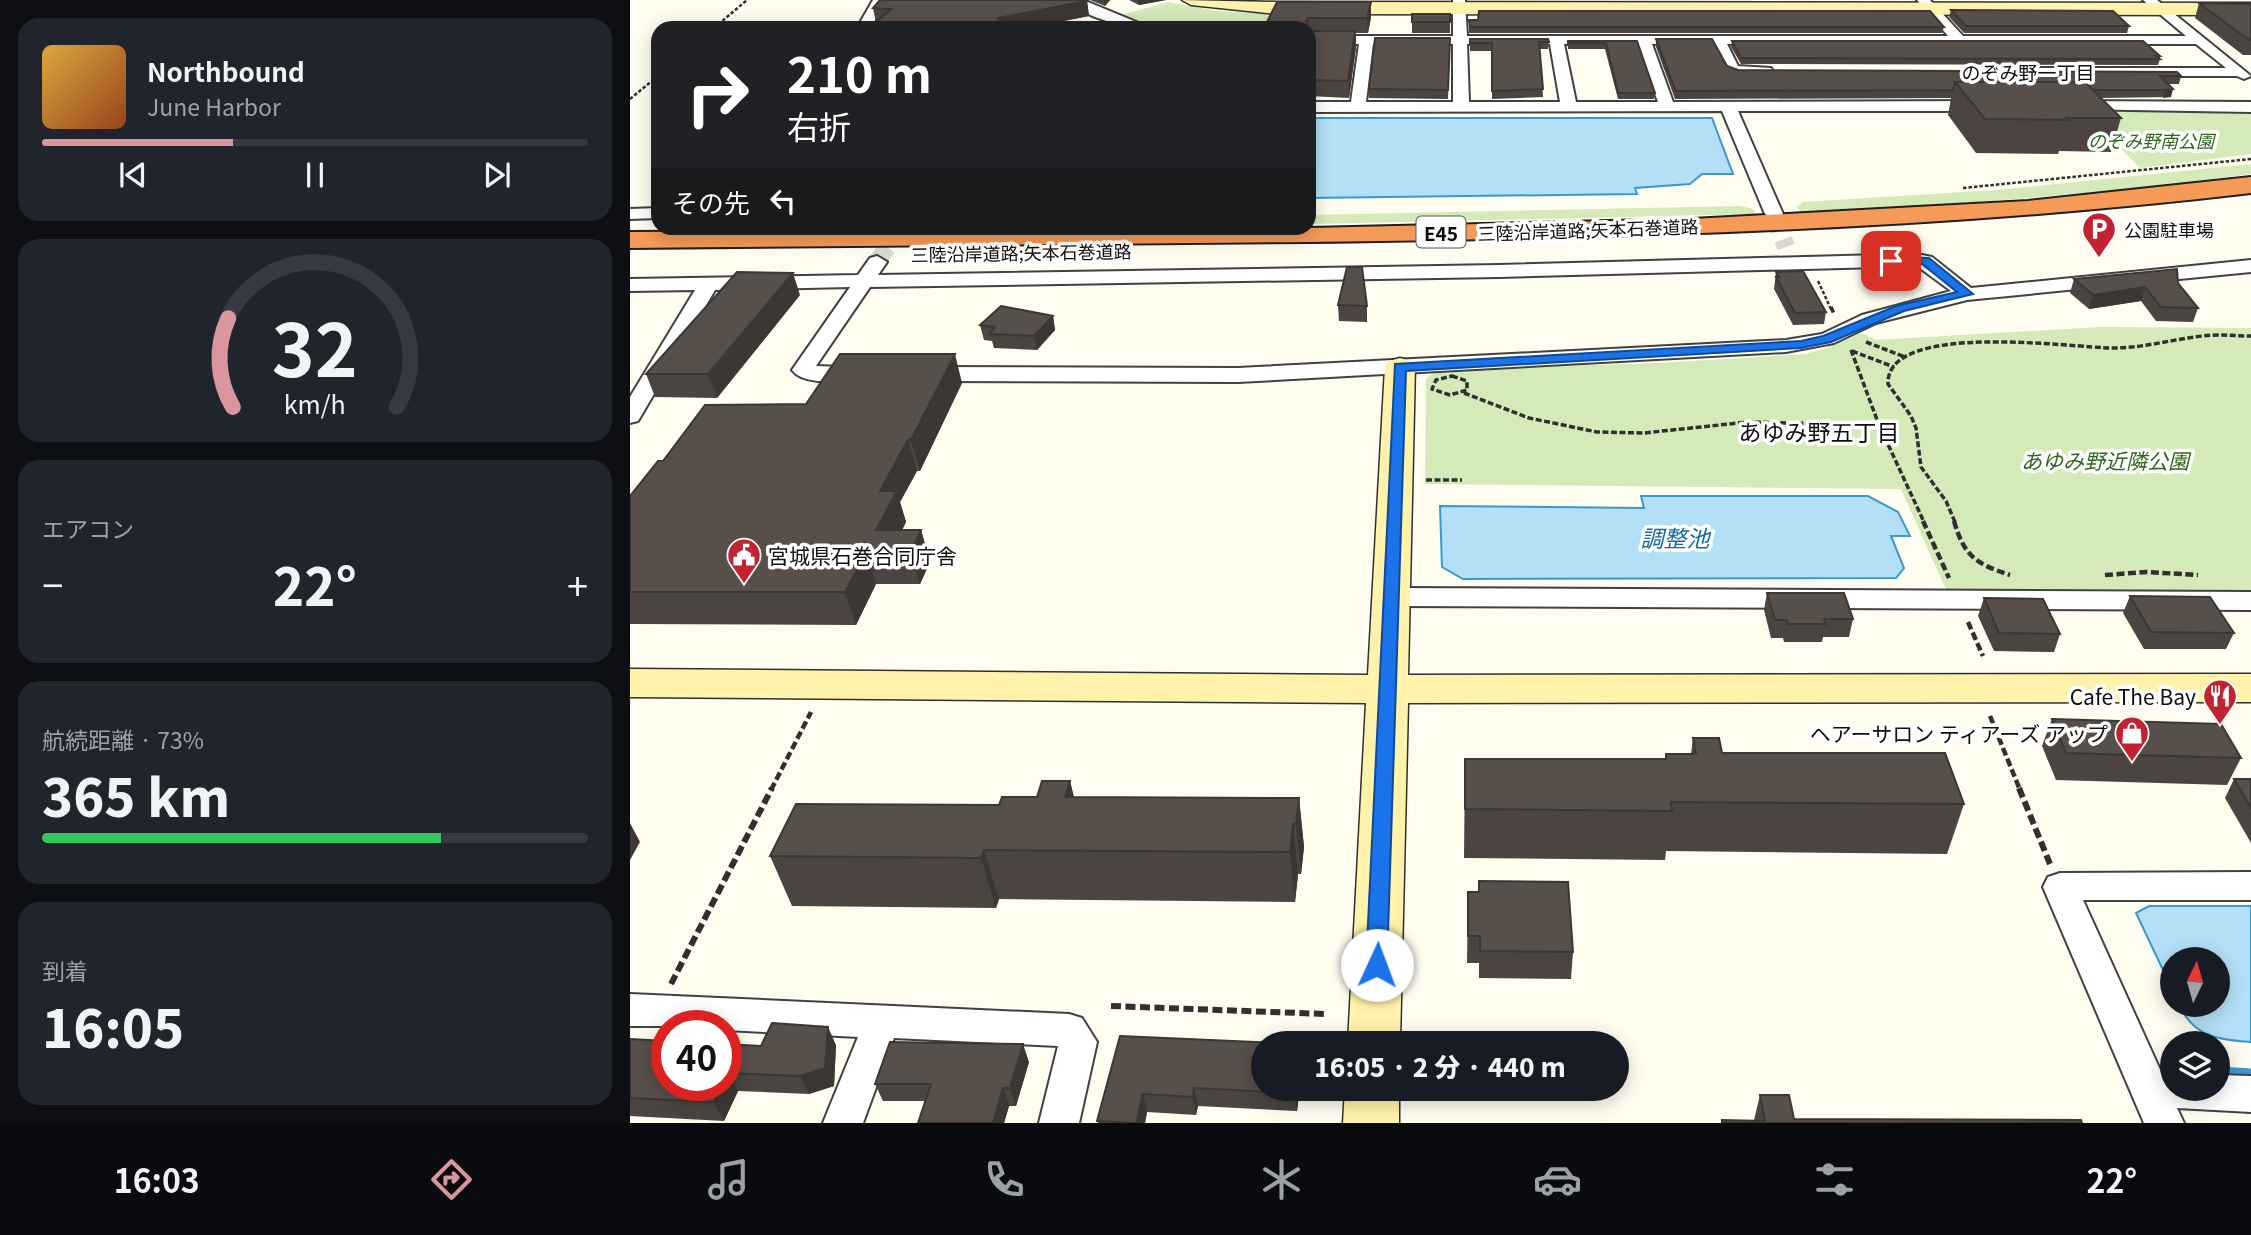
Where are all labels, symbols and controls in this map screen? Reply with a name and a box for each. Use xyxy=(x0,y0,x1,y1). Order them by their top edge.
text: 210 m xyxy=(787,36,932,107)
icon: right xyxy=(672,49,763,140)
text: Northbound xyxy=(147,52,305,89)
district label: のぞみ野一丁目 xyxy=(1961,58,2095,85)
text: June Harbor xyxy=(147,89,281,123)
text: 右折 xyxy=(787,102,851,148)
park label: のぞみ野南公園 xyxy=(2088,127,2217,153)
icon: previous xyxy=(114,156,152,194)
icon: pause xyxy=(296,156,334,194)
icon: next xyxy=(478,156,516,194)
icon: left xyxy=(764,182,802,220)
text: その先 xyxy=(672,183,750,220)
parking icon: 公園駐車場 xyxy=(2080,210,2118,259)
street label: 三陸沿岸道路;矢本石巻道路 xyxy=(1477,212,1699,246)
road number: E45 xyxy=(1416,216,1466,248)
place label: 公園駐車場 xyxy=(2124,216,2214,242)
pin xyxy=(1861,231,1921,291)
street label: 三陸沿岸道路;矢本石巻道路 xyxy=(910,237,1132,267)
icon: arrive xyxy=(1872,242,1910,280)
text: 32 xyxy=(272,293,358,398)
text: km/h xyxy=(284,384,346,420)
district label: あゆみ野五丁目 xyxy=(1739,414,1900,448)
park label: あゆみ野近隣公園 xyxy=(2021,445,2192,475)
text: エアコン xyxy=(42,511,134,545)
water label: 調整池 xyxy=(1641,520,1712,554)
public building icon: 宮城県石巻合同庁舎 xyxy=(725,536,763,585)
place label: 宮城県石巻合同庁舎 xyxy=(768,540,957,570)
text: 22° xyxy=(273,546,357,621)
text: − xyxy=(42,556,63,611)
text: + xyxy=(567,556,588,611)
restaurant icon: Cafe The Bay xyxy=(2201,677,2239,726)
place label: Cafe The Bay xyxy=(2070,681,2196,711)
shop icon: ヘアーサロン ティアーズ アップ xyxy=(2113,714,2151,763)
place label: ヘアーサロン ティアーズ アップ xyxy=(1810,718,2108,748)
text: 航続距離 · 73% xyxy=(42,722,204,756)
text: 365 km xyxy=(42,757,230,832)
position arrow xyxy=(1340,928,1414,1002)
north arrow xyxy=(2160,947,2230,1017)
map controls xyxy=(2160,947,2230,1101)
text: 到着 xyxy=(42,953,88,987)
text: 16:05 xyxy=(42,988,184,1063)
speed limit sign: 40 xyxy=(651,1010,742,1101)
button: layers xyxy=(2160,1031,2230,1101)
text: 16:05 · 2 分 · 440 m xyxy=(1314,1047,1566,1084)
icon: directions xyxy=(427,1155,476,1204)
icon: music xyxy=(704,1155,753,1204)
icon: phone xyxy=(980,1155,1029,1204)
icon: climate xyxy=(1257,1155,1306,1204)
icon: car xyxy=(1533,1155,1582,1204)
icon: filters xyxy=(1810,1155,1859,1204)
text: 16:03 xyxy=(114,1156,200,1202)
text: 22° xyxy=(2087,1156,2137,1202)

